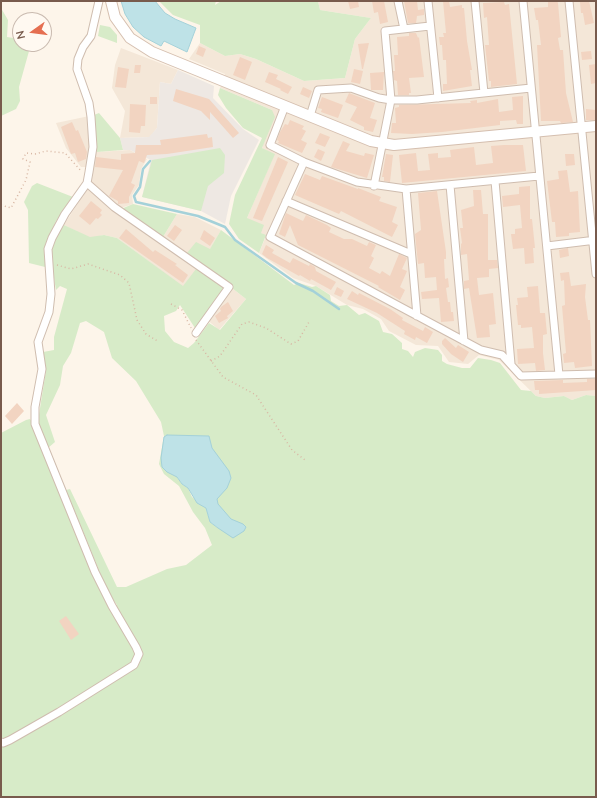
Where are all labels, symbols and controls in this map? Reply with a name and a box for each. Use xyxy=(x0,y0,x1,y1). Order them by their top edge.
north arrow xyxy=(12,12,52,52)
text: N xyxy=(13,29,29,41)

